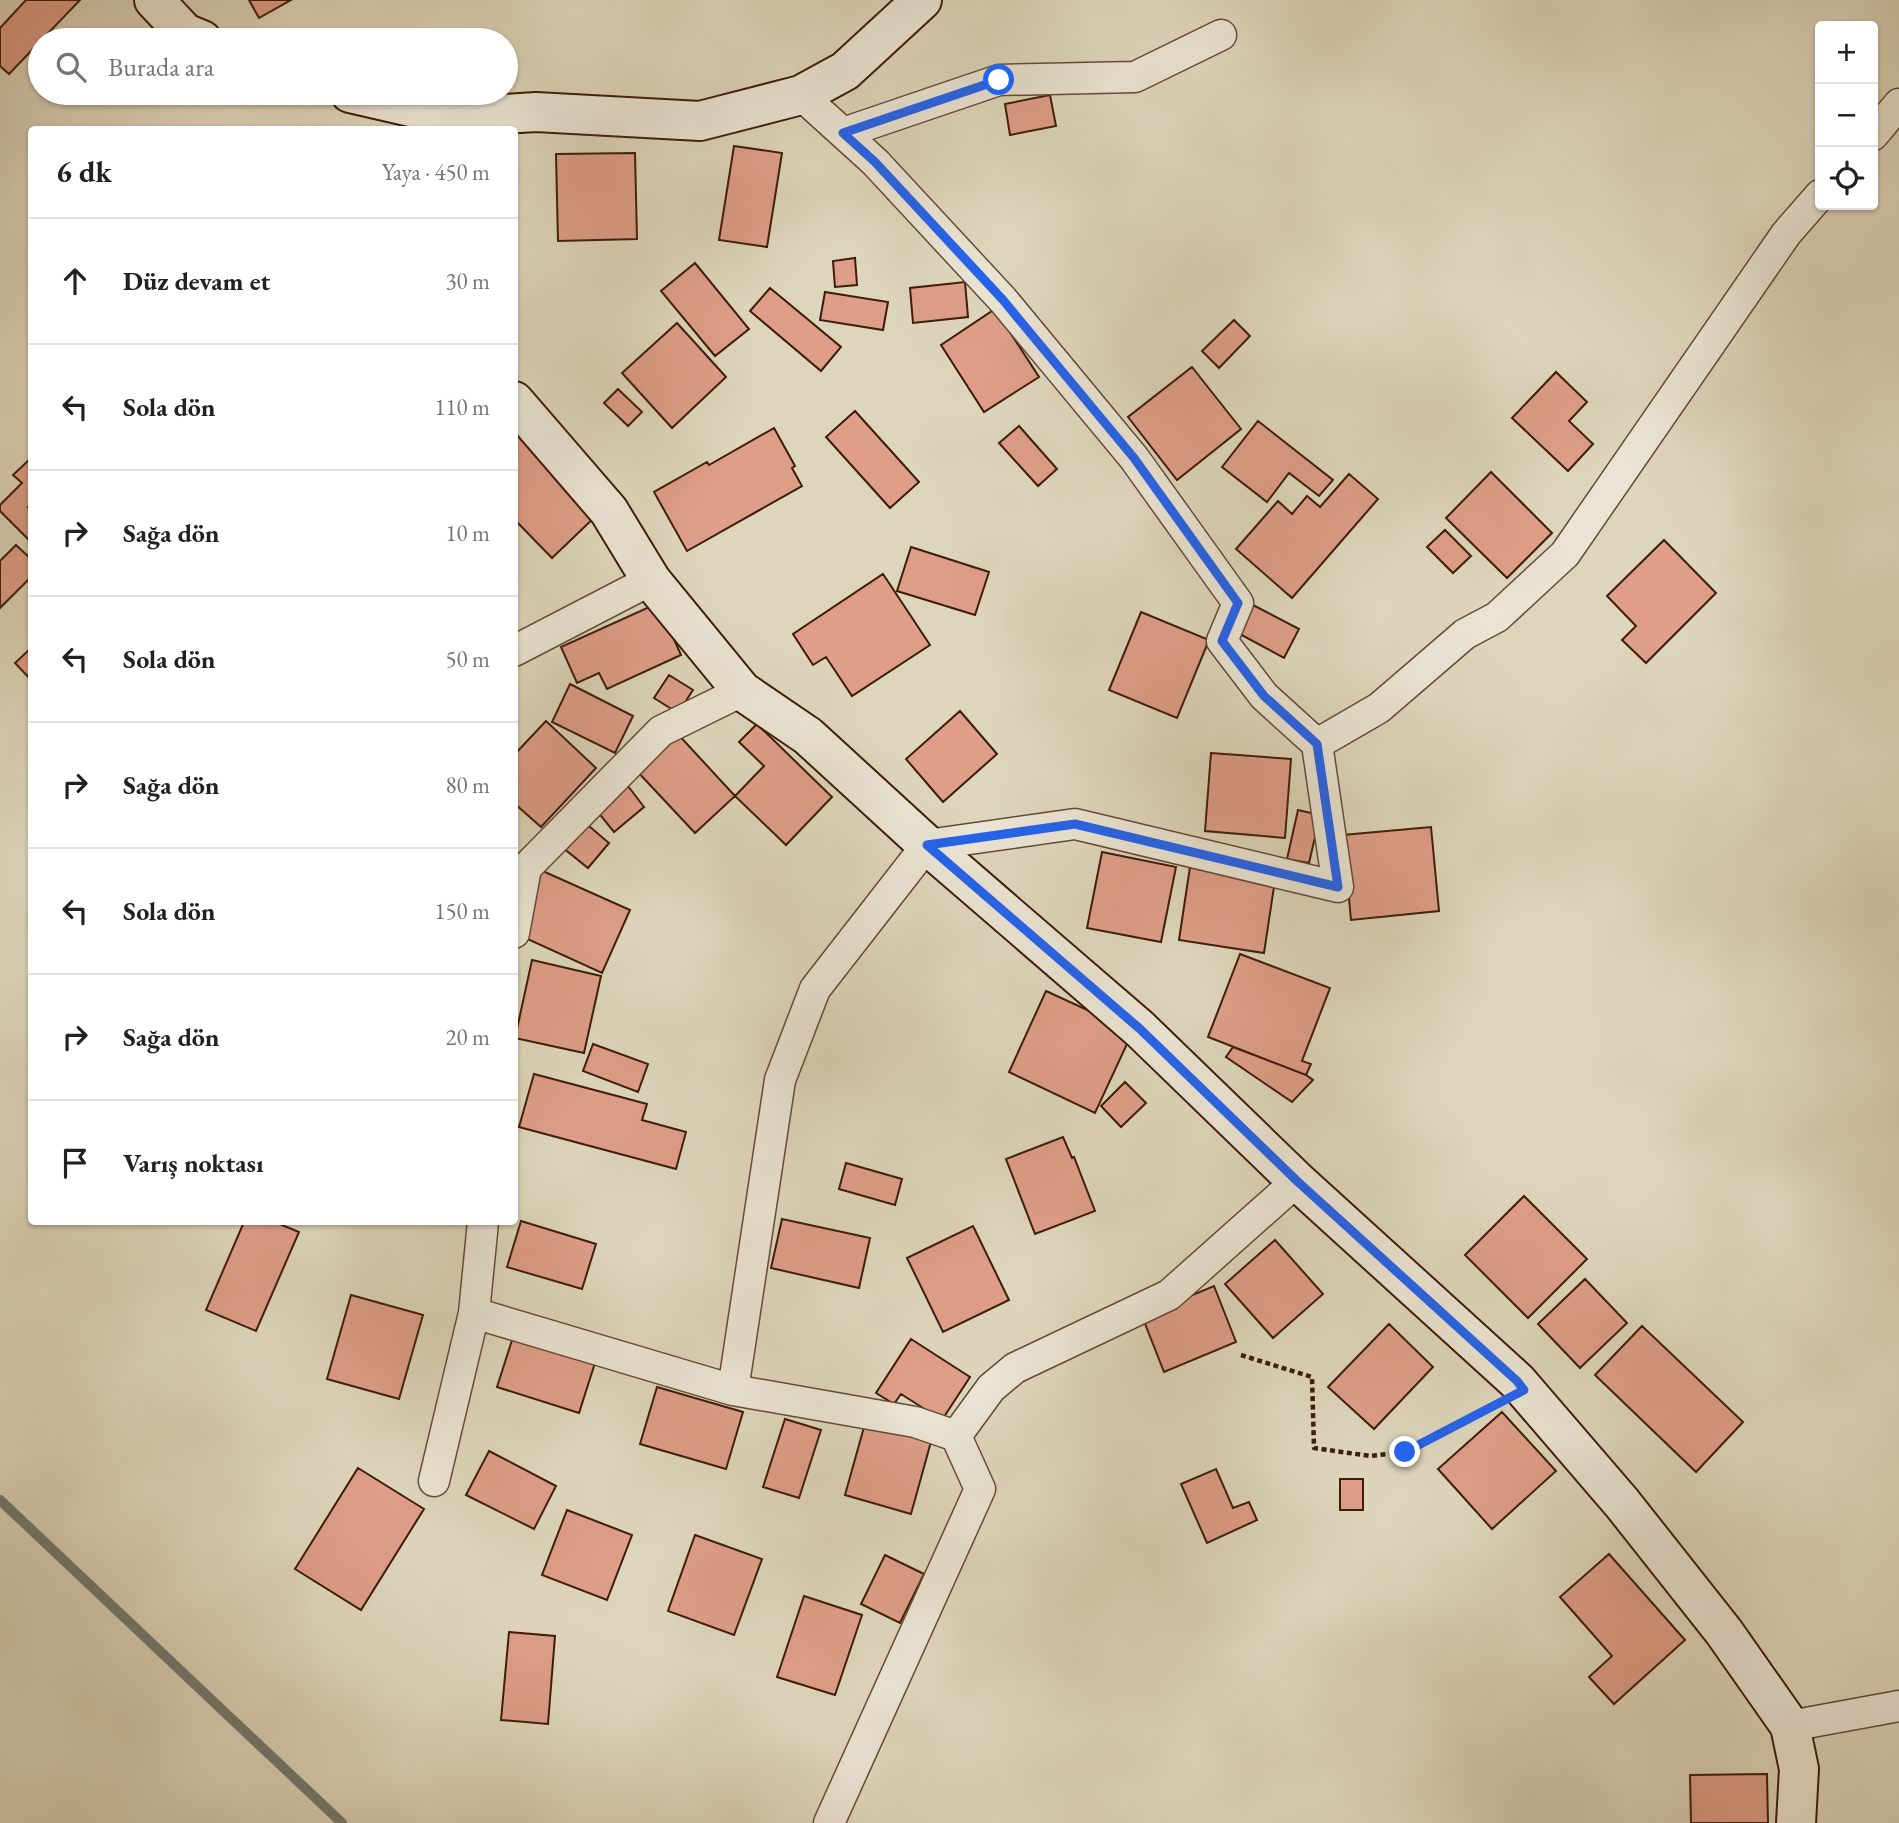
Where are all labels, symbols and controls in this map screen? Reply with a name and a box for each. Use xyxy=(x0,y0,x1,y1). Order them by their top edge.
map controls xyxy=(1815,21,1878,210)
button: + xyxy=(1815,21,1878,84)
search box xyxy=(28,28,518,105)
icon: search xyxy=(52,48,90,86)
text: Burada ara xyxy=(108,50,214,84)
route start xyxy=(983,64,1014,95)
button: − xyxy=(1815,84,1878,147)
button: locate xyxy=(1815,147,1878,210)
text: 6 dk xyxy=(56,152,112,191)
text: Yaya · 450 m xyxy=(382,157,490,187)
icon: ahead xyxy=(56,262,94,300)
text: Düz devam et xyxy=(123,264,270,298)
text: 30 m xyxy=(445,266,490,296)
icon: left xyxy=(56,388,94,426)
text: Sola dön xyxy=(123,390,216,424)
text: 110 m xyxy=(434,392,490,422)
icon: right xyxy=(56,514,94,552)
text: Sağa dön xyxy=(123,516,220,550)
text: 10 m xyxy=(445,518,490,548)
icon: left xyxy=(56,640,94,678)
text: Sola dön xyxy=(123,642,216,676)
text: 50 m xyxy=(445,644,490,674)
icon: right xyxy=(56,766,94,804)
text: Sağa dön xyxy=(123,768,220,802)
text: 80 m xyxy=(445,770,490,800)
icon: left xyxy=(56,892,94,930)
text: Sola dön xyxy=(123,894,216,928)
text: 150 m xyxy=(434,896,490,926)
icon: right xyxy=(56,1018,94,1056)
text: Sağa dön xyxy=(123,1020,220,1054)
text: 20 m xyxy=(445,1022,490,1052)
icon: arrive xyxy=(56,1144,94,1182)
text: Varış noktası xyxy=(123,1146,264,1180)
route end xyxy=(1389,1436,1420,1467)

